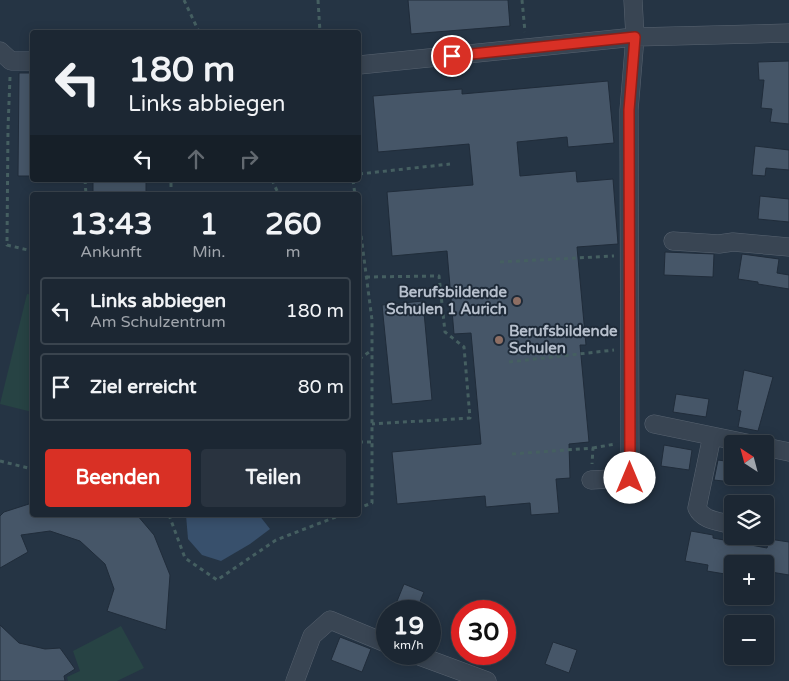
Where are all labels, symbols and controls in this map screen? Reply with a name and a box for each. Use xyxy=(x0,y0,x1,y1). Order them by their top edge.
pin xyxy=(431,35,473,77)
icon: arrive xyxy=(438,42,466,70)
text: 180 m xyxy=(128,49,235,91)
icon: left xyxy=(45,50,110,115)
text: Links abbiegen xyxy=(128,91,286,117)
icon: left xyxy=(129,145,157,173)
icon: ahead xyxy=(182,145,210,173)
icon: right xyxy=(235,145,263,173)
text: 13:43 xyxy=(70,206,153,243)
text: 1 xyxy=(199,206,218,243)
text: 260 xyxy=(265,206,321,243)
text: Ankunft xyxy=(80,242,142,262)
text: Min. xyxy=(192,242,225,262)
text: m xyxy=(286,242,301,262)
place label: Berufsbildende Schulen 1 Aurich xyxy=(386,283,508,318)
text: Links abbiegen xyxy=(90,290,226,312)
marker: Berufsbildende Schulen 1 Aurich xyxy=(511,295,523,307)
icon: left xyxy=(47,297,75,325)
text: 180 m xyxy=(286,300,344,322)
text: Am Schulzentrum xyxy=(90,312,226,332)
place label: Berufsbildende Schulen xyxy=(509,322,618,357)
marker: Berufsbildende Schulen xyxy=(493,334,505,346)
icon: arrive xyxy=(47,373,75,401)
text: Ziel erreicht xyxy=(90,376,197,398)
text: 80 m xyxy=(298,376,344,398)
north arrow xyxy=(724,435,774,485)
map controls xyxy=(724,435,774,665)
button: Beenden xyxy=(45,449,191,507)
button: Teilen xyxy=(201,449,346,507)
position arrow xyxy=(603,451,655,503)
button: layers xyxy=(724,495,774,545)
button: + xyxy=(724,555,774,605)
speed limit sign: 30 xyxy=(451,600,516,665)
text: 19 xyxy=(393,611,424,641)
button: − xyxy=(724,615,774,665)
text: km/h xyxy=(393,638,424,652)

